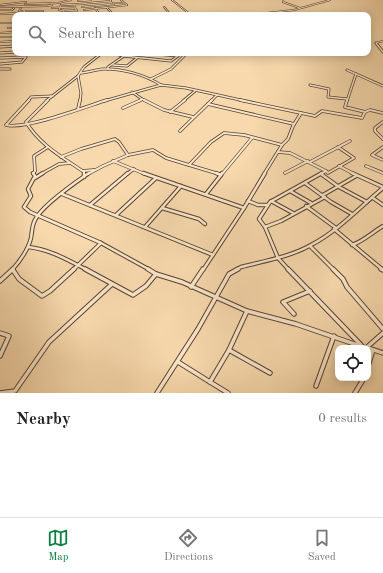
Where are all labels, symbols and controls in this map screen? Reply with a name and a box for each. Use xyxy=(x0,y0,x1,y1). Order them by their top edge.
search box xyxy=(12,12,371,56)
icon: search xyxy=(26,23,48,45)
text: Search here xyxy=(58,27,135,42)
map controls xyxy=(335,345,371,381)
button: locate xyxy=(335,345,371,381)
text: Nearby xyxy=(16,411,71,428)
text: 0 results xyxy=(318,412,367,425)
tab: Map xyxy=(47,527,69,565)
tab: Directions xyxy=(164,527,213,565)
tab: Saved xyxy=(308,527,336,565)

